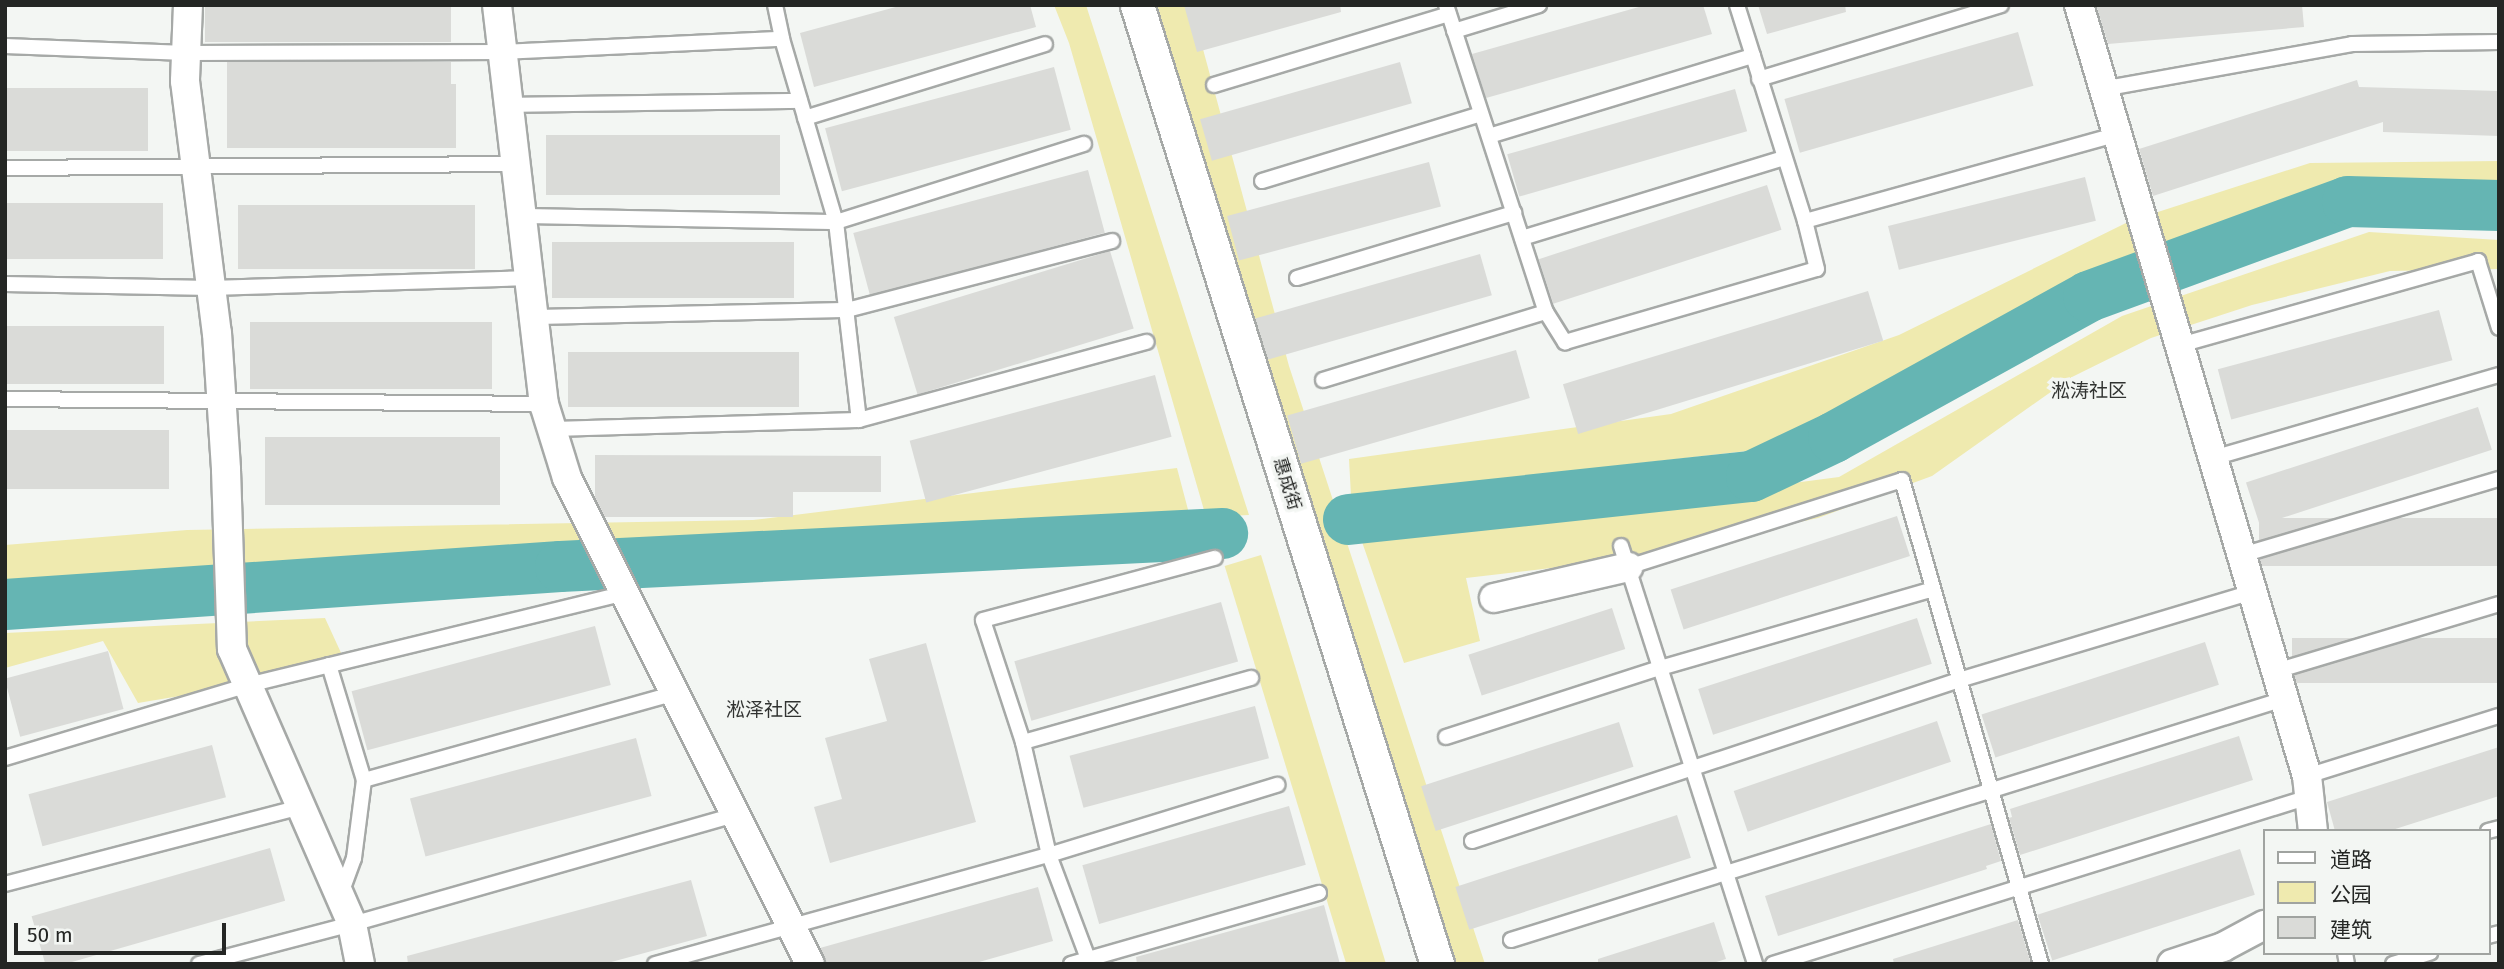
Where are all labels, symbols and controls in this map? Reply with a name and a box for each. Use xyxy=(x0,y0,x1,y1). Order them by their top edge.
district label: 淞涛社区 xyxy=(2051,380,2127,402)
street label: 惠成街 xyxy=(1269,455,1305,513)
district label: 淞泽社区 xyxy=(726,699,802,721)
legend xyxy=(2262,829,2490,955)
text: 道路 xyxy=(2330,847,2372,873)
text: 公园 xyxy=(2330,882,2372,908)
scale bar xyxy=(18,909,229,953)
text: 建筑 xyxy=(2330,917,2372,943)
text: 50 m xyxy=(27,922,73,948)

